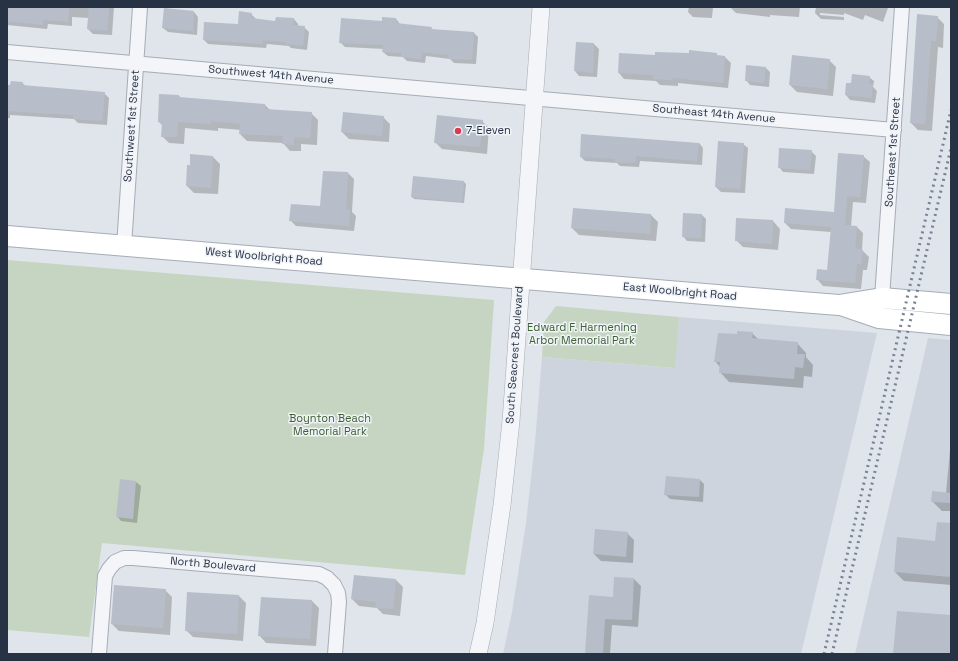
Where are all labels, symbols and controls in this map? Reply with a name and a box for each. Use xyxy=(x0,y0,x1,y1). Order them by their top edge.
street label: Southwest 14th Avenue xyxy=(208,63,334,87)
street label: Southwest 1st Street xyxy=(121,69,143,183)
street label: Southeast 1st Street xyxy=(883,97,903,207)
street label: Southeast 14th Avenue xyxy=(652,102,776,126)
place label: 7-Eleven xyxy=(466,124,511,138)
marker: 7-Eleven xyxy=(453,126,463,136)
street label: West Woolbright Road xyxy=(205,245,323,269)
street label: East Woolbright Road xyxy=(623,280,737,304)
street label: South Seacrest Boulevard xyxy=(504,286,526,424)
park label: Edward F. Harmening Arbor Memorial Park xyxy=(527,321,637,347)
park label: Boynton Beach Memorial Park xyxy=(289,412,371,438)
street label: North Boulevard xyxy=(170,555,256,575)

